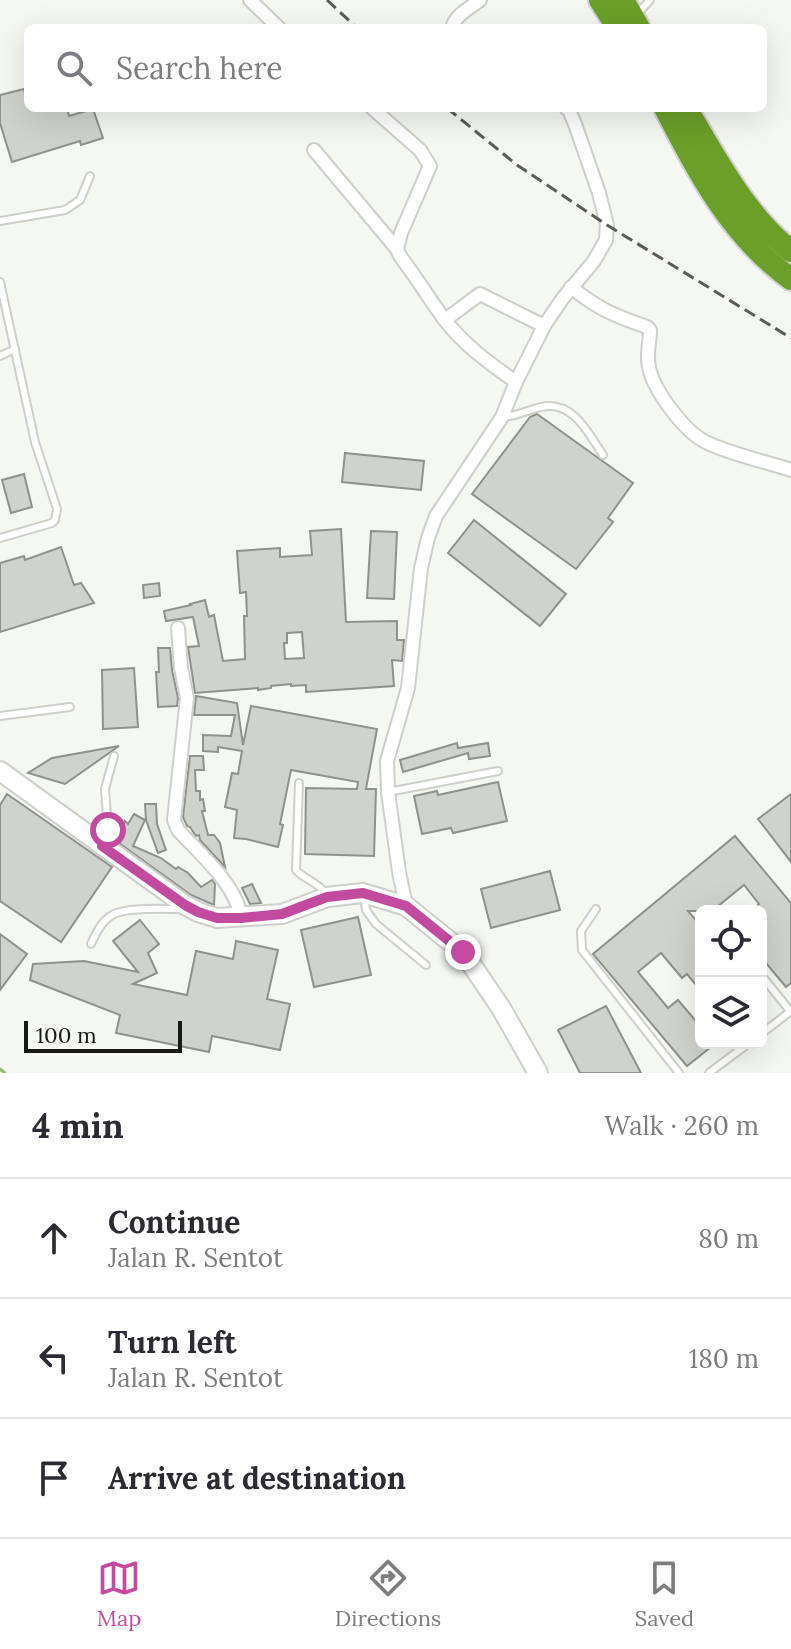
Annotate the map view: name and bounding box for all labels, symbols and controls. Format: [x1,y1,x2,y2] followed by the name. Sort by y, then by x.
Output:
[24,24,767,112] search box
[52,46,96,90] icon: search
[116,49,283,87] text: Search here
[90,812,126,848] route start
[695,905,767,1049] map controls
[695,905,767,977] button: locate
[445,934,481,970] route end
[695,977,767,1049] button: layers
[24,1017,182,1053] scale bar
[36,1021,97,1049] text: 100 m
[32,1104,124,1147] text: 4 min
[604,1109,759,1142] text: Walk · 260 m
[108,1203,240,1241] text: Continue
[32,1216,76,1260] icon: ahead
[698,1222,759,1255] text: 80 m
[108,1241,283,1274] text: Jalan R. Sentot
[108,1323,236,1361] text: Turn left
[32,1336,76,1380] icon: left
[689,1342,759,1375] text: 180 m
[108,1361,283,1394] text: Jalan R. Sentot
[32,1456,76,1500] icon: arrive
[108,1459,406,1497] text: Arrive at destination
[97,1556,141,1632] tab: Map
[335,1556,441,1632] tab: Directions
[635,1556,694,1632] tab: Saved

